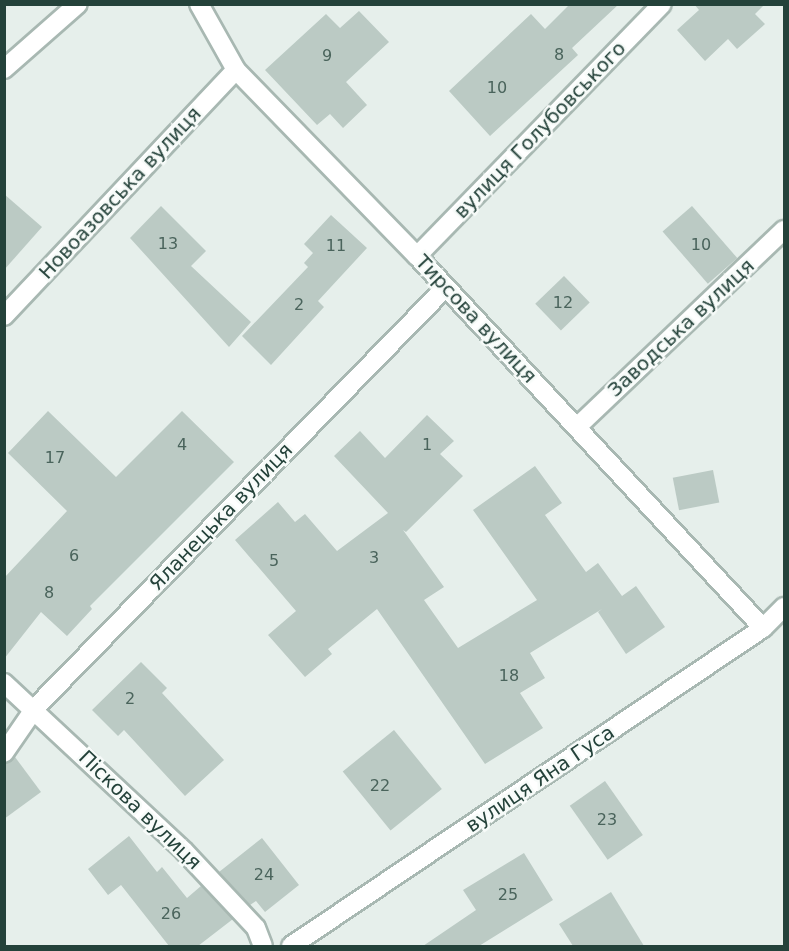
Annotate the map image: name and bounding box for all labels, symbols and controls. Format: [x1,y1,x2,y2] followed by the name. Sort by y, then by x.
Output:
[449,37,631,223] street label: вулиця Голубовського
[554,45,564,65] house number: 8
[322,46,332,66] house number: 9
[487,78,507,98] house number: 10
[34,102,206,284] street label: Новоазовська вулиця
[158,234,178,254] house number: 13
[691,235,711,255] house number: 10
[326,236,346,256] house number: 11
[410,250,542,388] street label: Тирсова вулиця
[603,254,759,402] street label: Заводська вулиця
[553,293,573,313] house number: 12
[294,295,304,315] house number: 2
[177,435,187,455] house number: 4
[422,435,432,455] house number: 1
[144,438,298,596] street label: Яланецька вулиця
[45,448,65,468] house number: 17
[69,546,79,566] house number: 6
[369,548,379,568] house number: 3
[269,551,279,571] house number: 5
[44,583,54,603] house number: 8
[499,666,519,686] house number: 18
[125,689,135,709] house number: 2
[461,720,619,838] street label: вулиця Яна Гуса
[74,745,206,875] street label: Піскова вулиця
[370,776,390,796] house number: 22
[597,810,617,830] house number: 23
[254,865,274,885] house number: 24
[498,885,518,905] house number: 25
[161,904,181,924] house number: 26

